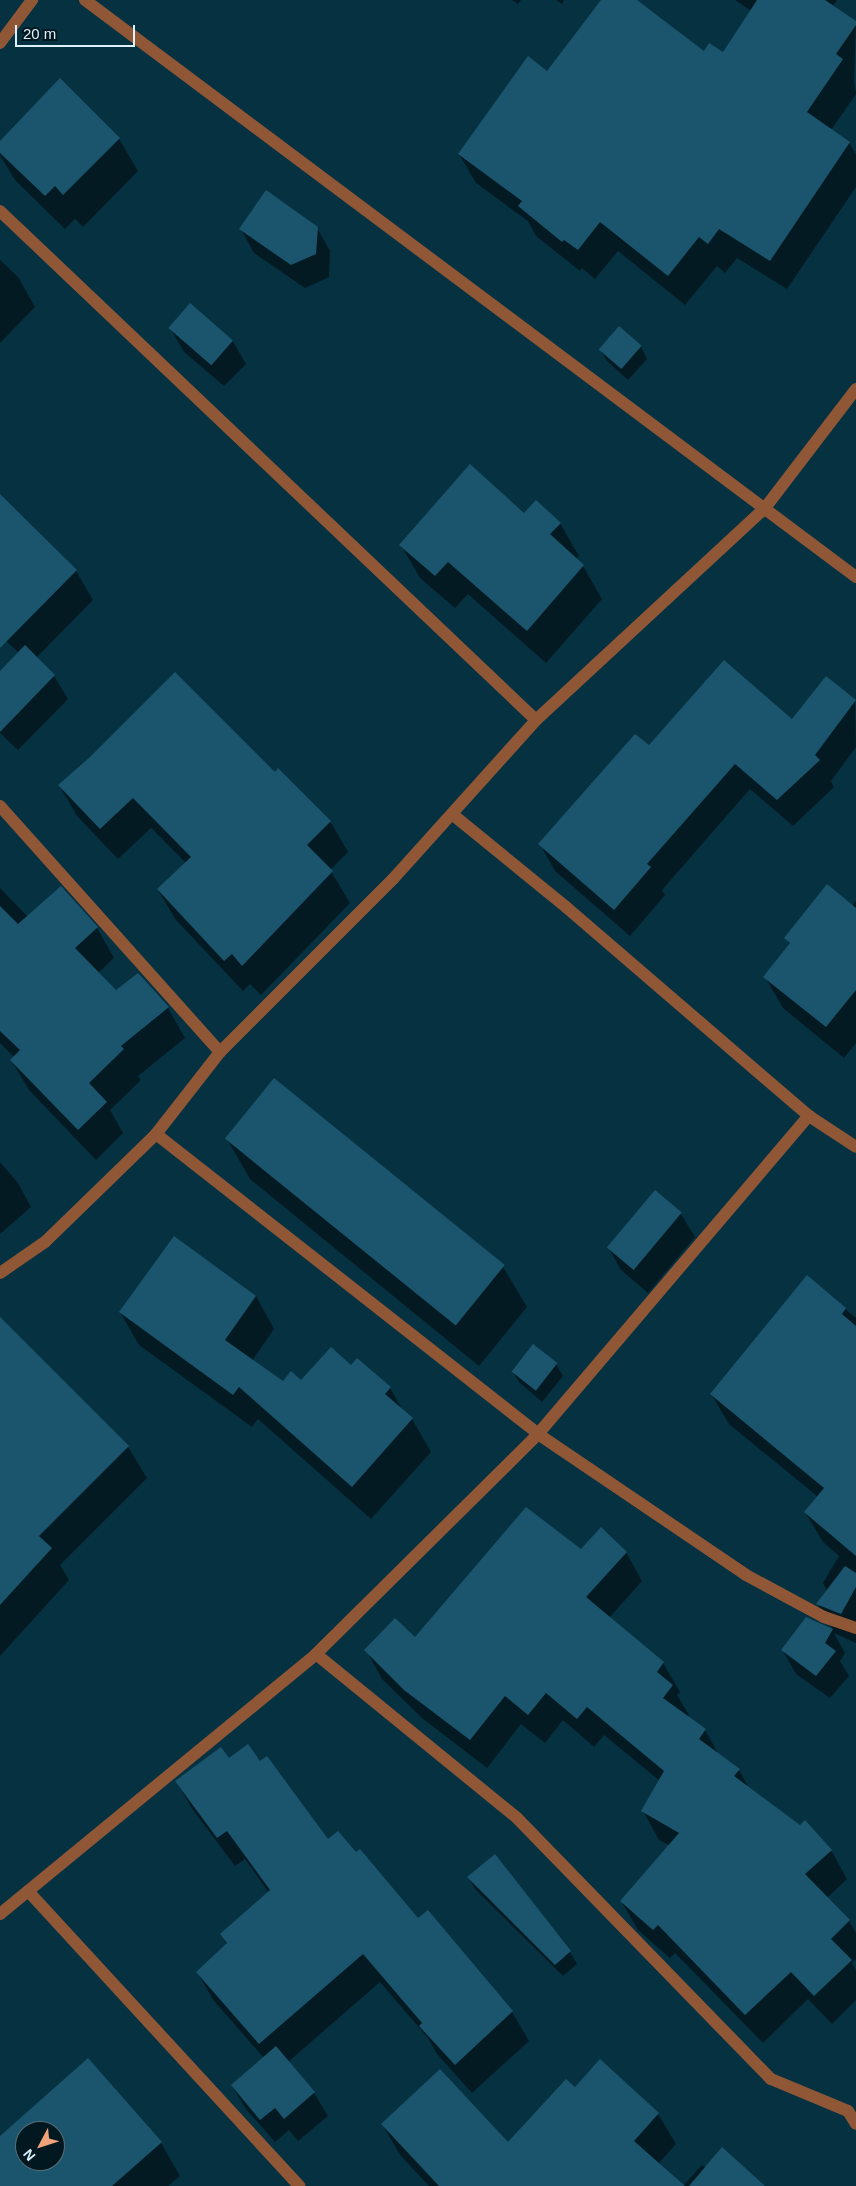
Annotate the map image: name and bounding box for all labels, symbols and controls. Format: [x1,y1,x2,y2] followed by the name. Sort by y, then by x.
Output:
[18,15,138,47] scale bar
[23,25,56,42] text: 20 m
[15,2121,65,2171] north arrow
[20,2146,39,2164] text: N

